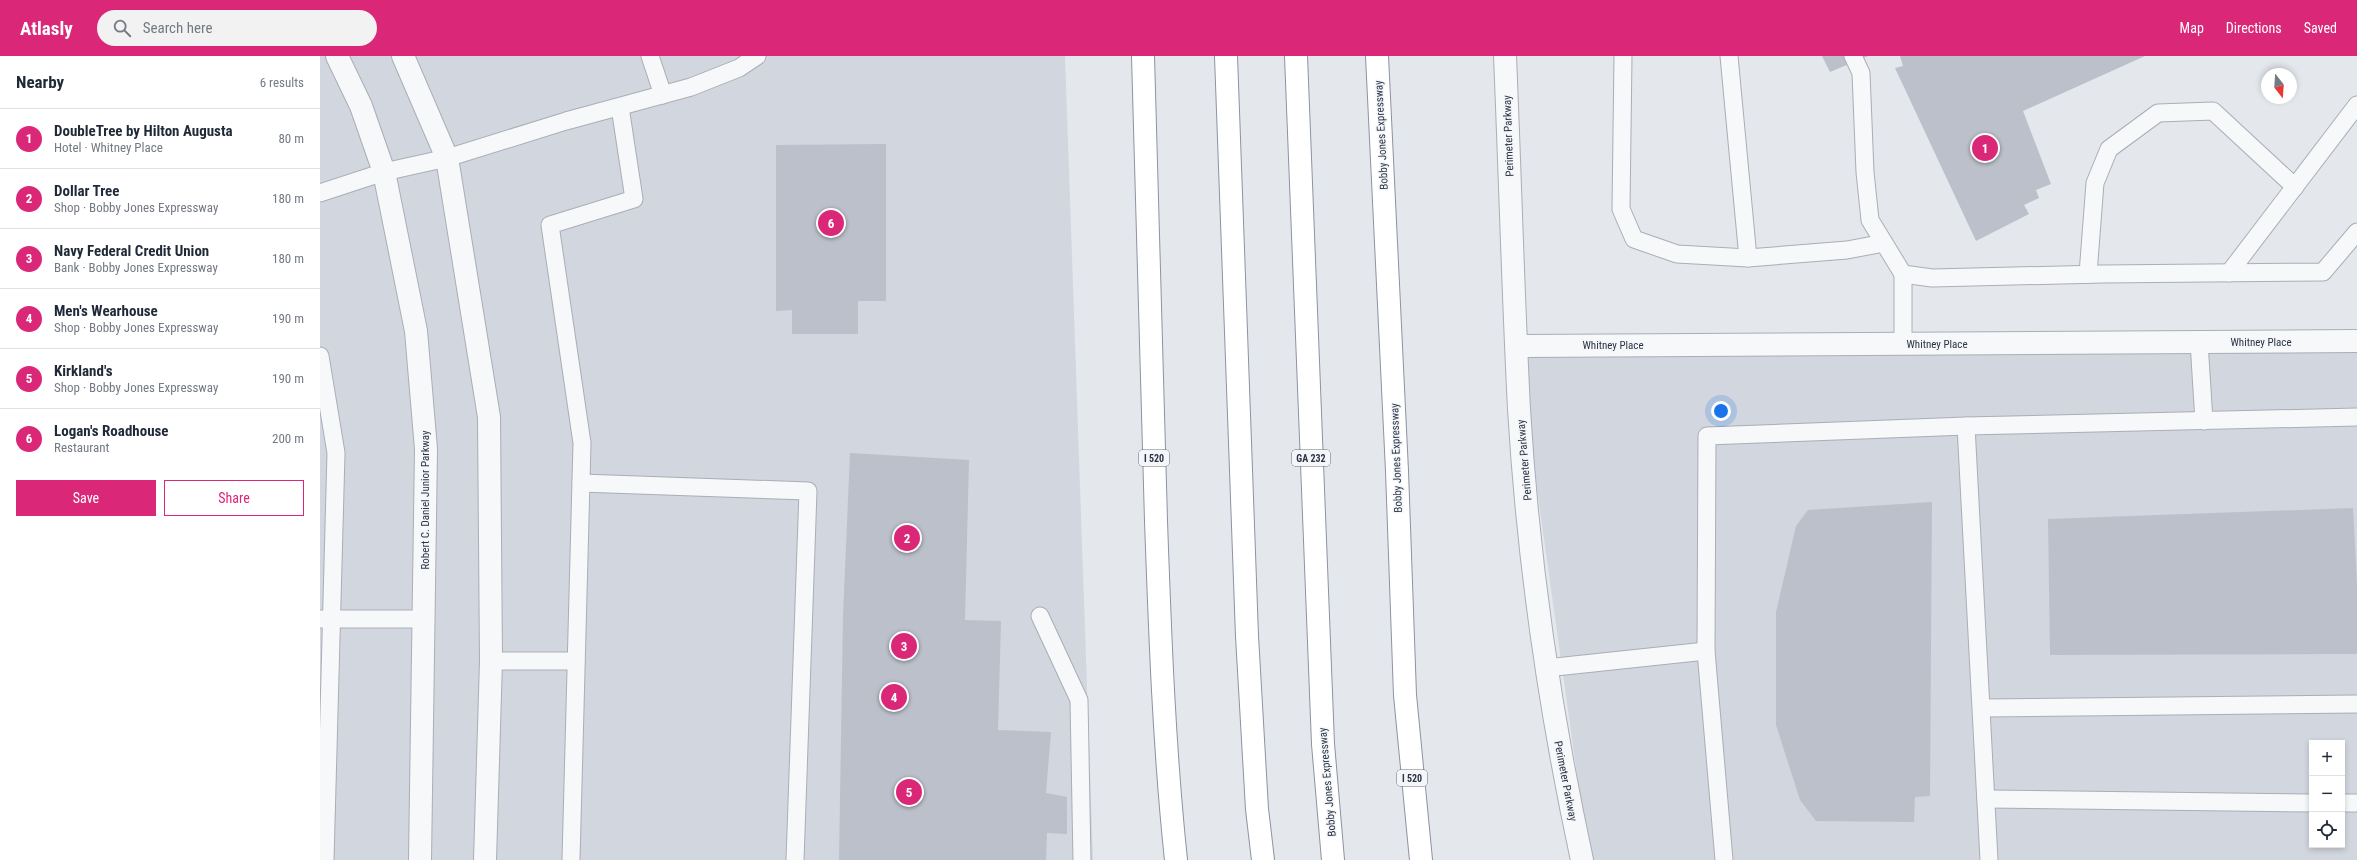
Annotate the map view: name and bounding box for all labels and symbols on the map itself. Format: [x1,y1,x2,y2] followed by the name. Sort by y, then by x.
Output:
[2261,68,2297,104] north arrow
[1372,80,1391,190] street label: Bobby Jones Expressway
[1501,95,1516,177] street label: Perimeter Parkway
[1972,133,1998,163] pin: 1
[818,208,844,238] pin: 6
[2230,336,2292,349] street label: Whitney Place
[1906,338,1968,351] street label: Whitney Place
[1582,339,1644,352] street label: Whitney Place
[1711,401,1731,421] your location
[1388,403,1405,513] street label: Bobby Jones Expressway
[1514,418,1535,501] street label: Perimeter Parkway
[419,430,432,570] street label: Robert C. Daniel Junior Parkway
[1139,450,1169,466] road number: I 520
[1292,450,1330,466] road number: GA 232
[894,523,920,553] pin: 2
[891,631,917,661] pin: 3
[881,682,907,712] pin: 4
[1316,727,1339,837] street label: Bobby Jones Expressway
[1551,740,1580,823] street label: Perimeter Parkway
[1397,770,1427,786] road number: I 520
[896,777,922,807] pin: 5

